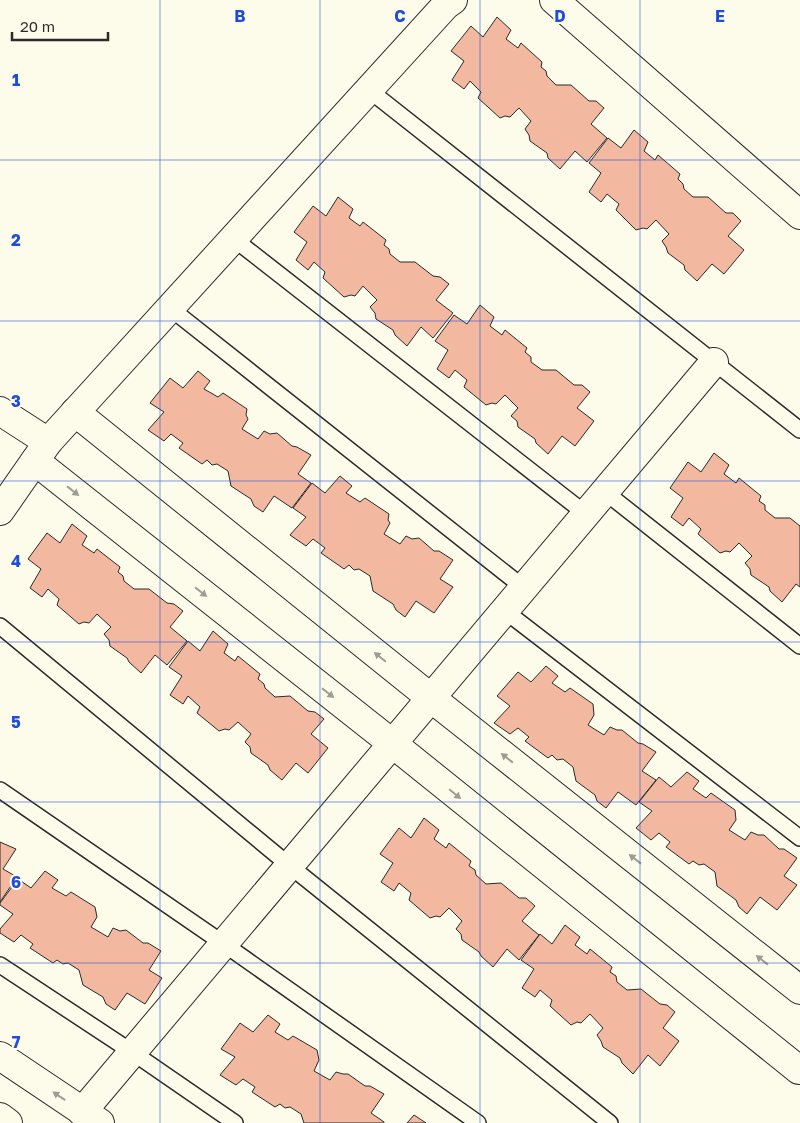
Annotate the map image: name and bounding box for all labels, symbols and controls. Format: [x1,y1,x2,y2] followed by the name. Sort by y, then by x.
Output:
[234,6,246,26] text: B
[394,6,406,26] text: C
[554,6,566,26] text: D
[715,6,725,26] text: E
[12,10,109,42] scale bar
[20,17,55,35] text: 20 m
[12,70,20,90] text: 1
[11,230,21,250] text: 2
[11,391,21,411] text: 3
[66,486,79,497] one-way arrow
[11,551,21,571] text: 4
[194,586,207,597] one-way arrow
[374,651,387,662] one-way arrow
[321,687,334,698] one-way arrow
[11,712,21,732] text: 5
[501,752,514,763] one-way arrow
[448,788,461,799] one-way arrow
[628,854,641,864] one-way arrow
[11,872,21,892] text: 6
[755,955,769,965] one-way arrow
[12,1032,21,1052] text: 7
[53,1091,66,1101] one-way arrow

